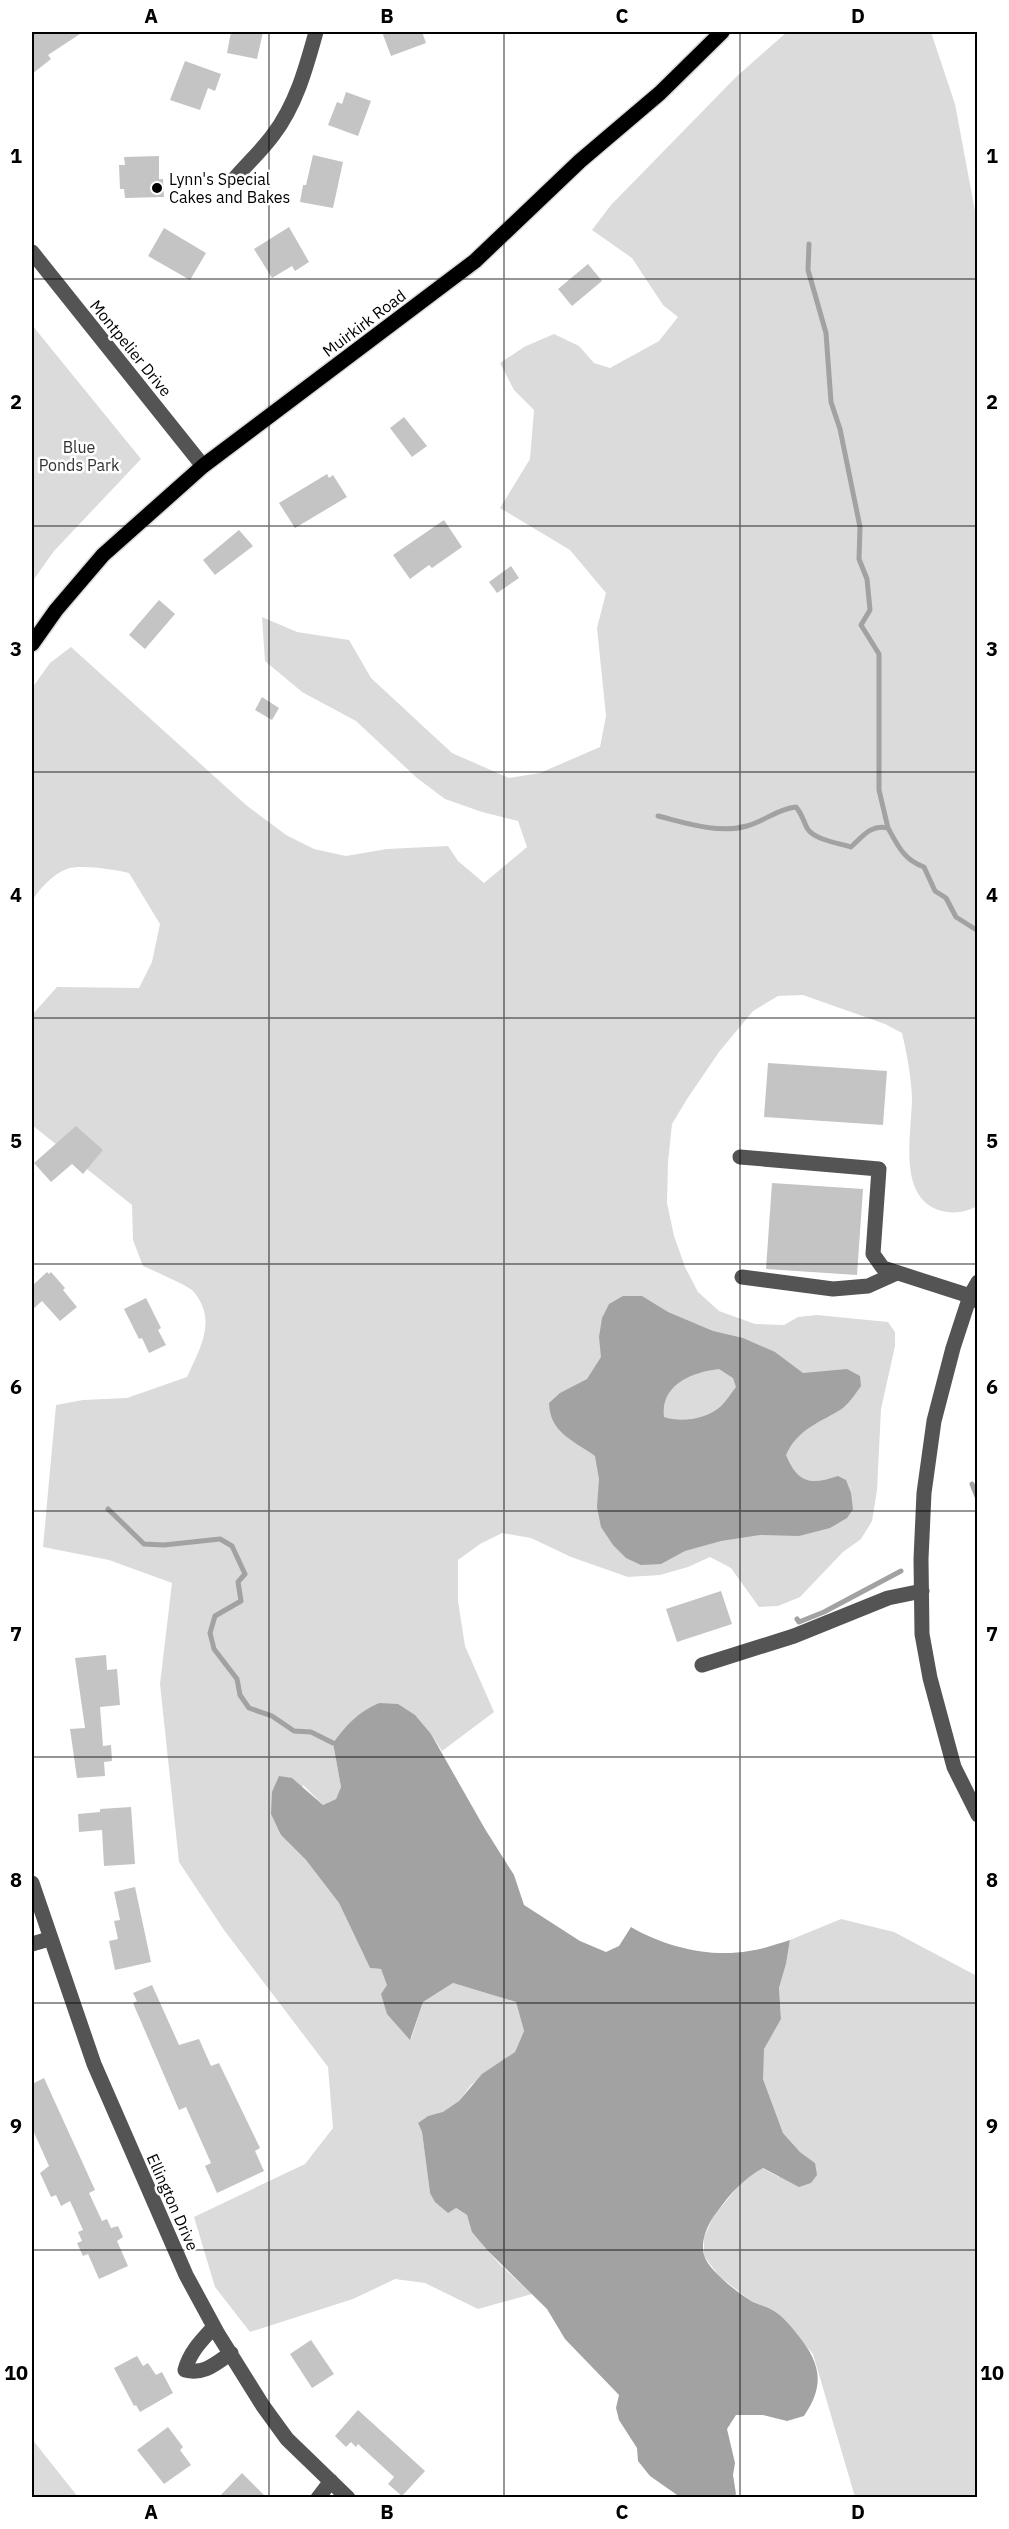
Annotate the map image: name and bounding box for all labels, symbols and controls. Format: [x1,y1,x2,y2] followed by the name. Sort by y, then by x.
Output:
[144,2,158,29] text: A
[380,2,394,29] text: B
[615,2,629,29] text: C
[851,2,865,29] text: D
[10,142,22,169] text: 1
[986,142,998,169] text: 1
[169,169,290,207] place label: Lynn's Special Cakes and Bakes
[150,181,164,195] marker: Lynn's Special Cakes and Bakes
[318,285,410,361] street label: Muirkirk Road
[86,296,176,401] street label: Montpelier Drive
[10,388,22,415] text: 2
[986,388,998,415] text: 2
[39,437,120,475] park label: Blue Ponds Park
[10,635,22,662] text: 3
[986,635,998,662] text: 3
[10,881,22,908] text: 4
[986,881,998,908] text: 4
[10,1127,22,1154] text: 5
[986,1127,998,1154] text: 5
[10,1373,22,1400] text: 6
[986,1373,998,1400] text: 6
[10,1620,22,1647] text: 7
[986,1620,998,1647] text: 7
[10,1866,22,1893] text: 8
[986,1866,998,1893] text: 8
[10,2112,22,2139] text: 9
[986,2112,998,2139] text: 9
[143,2150,203,2254] street label: Ellington Drive
[4,2359,28,2386] text: 10
[980,2359,1004,2386] text: 10
[144,2498,158,2525] text: A
[380,2498,394,2525] text: B
[615,2498,629,2525] text: C
[851,2498,865,2525] text: D

